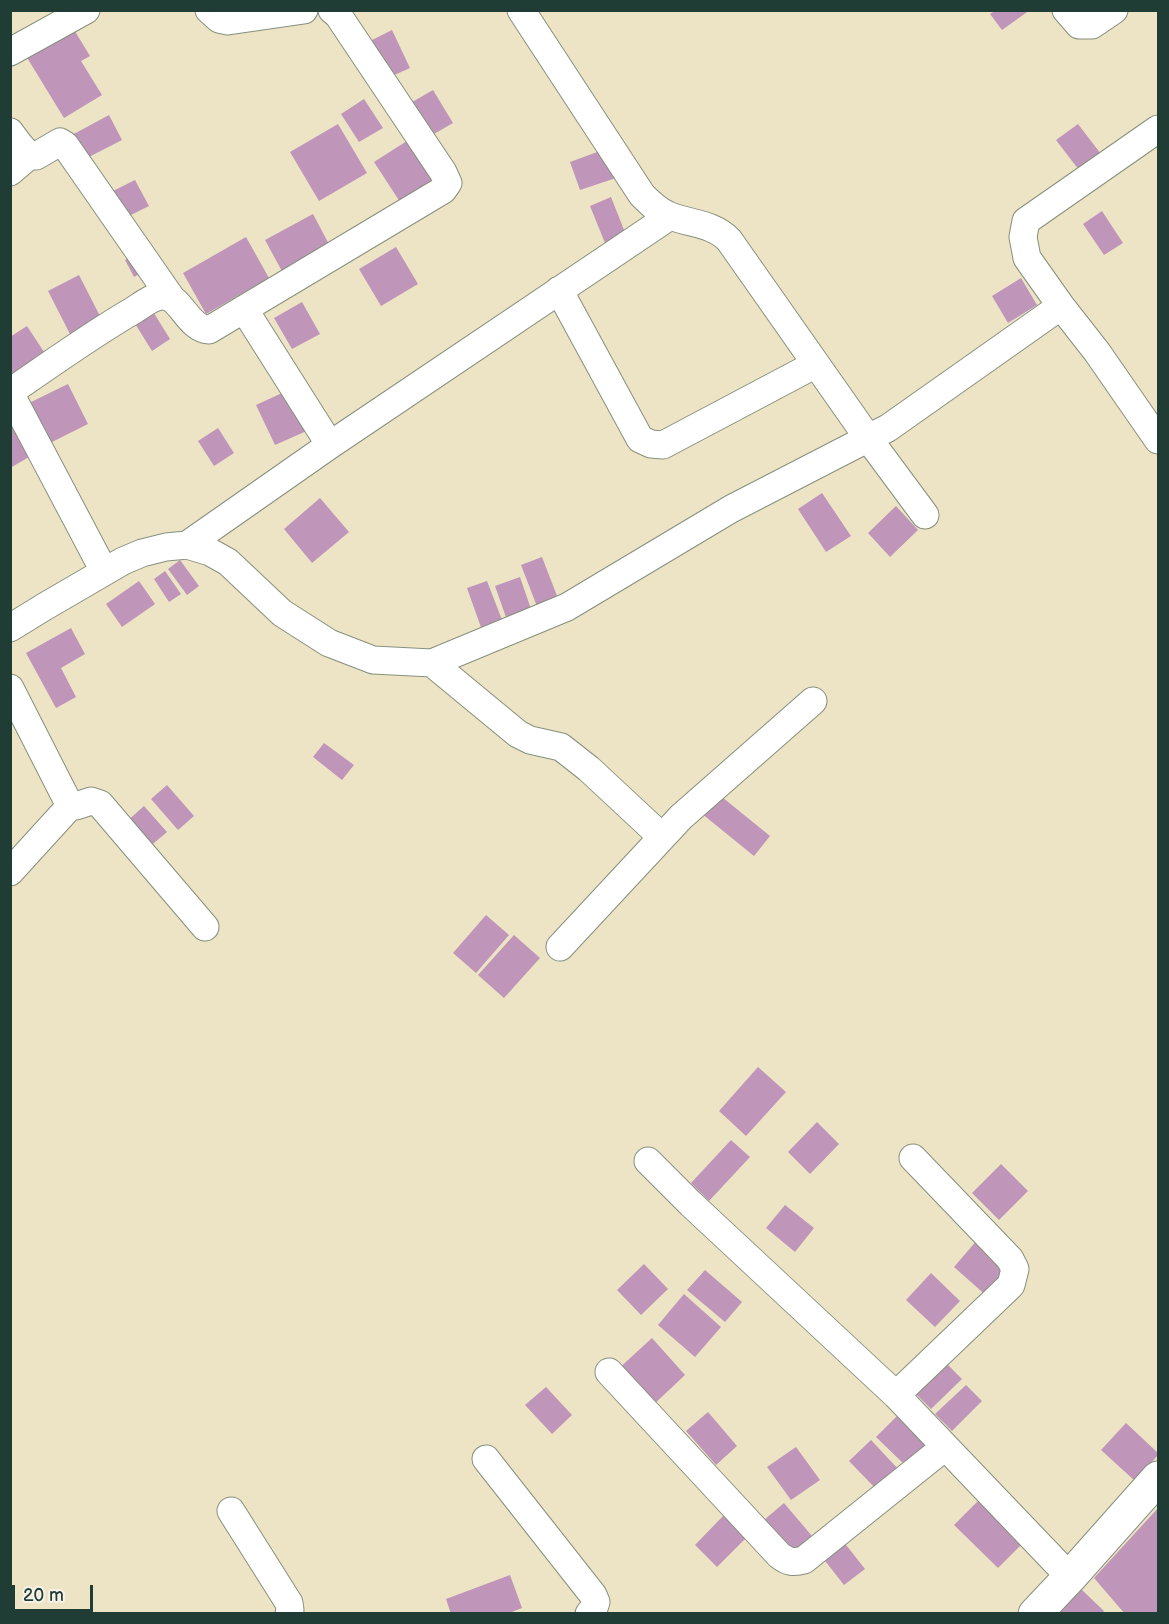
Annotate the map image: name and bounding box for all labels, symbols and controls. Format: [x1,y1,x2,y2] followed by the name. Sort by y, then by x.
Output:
[15,1573,96,1611] scale bar
[23,1585,64,1606] text: 20 m

